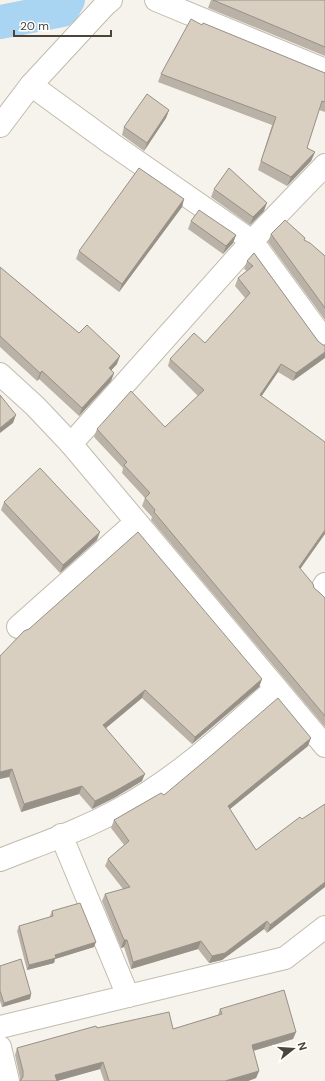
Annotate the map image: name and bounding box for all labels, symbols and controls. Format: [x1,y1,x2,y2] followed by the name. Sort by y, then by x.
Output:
[14,12,111,38] scale bar
[20,18,49,34] text: 20 m
[273,1029,313,1069] north arrow
[295,1040,310,1052] text: N

